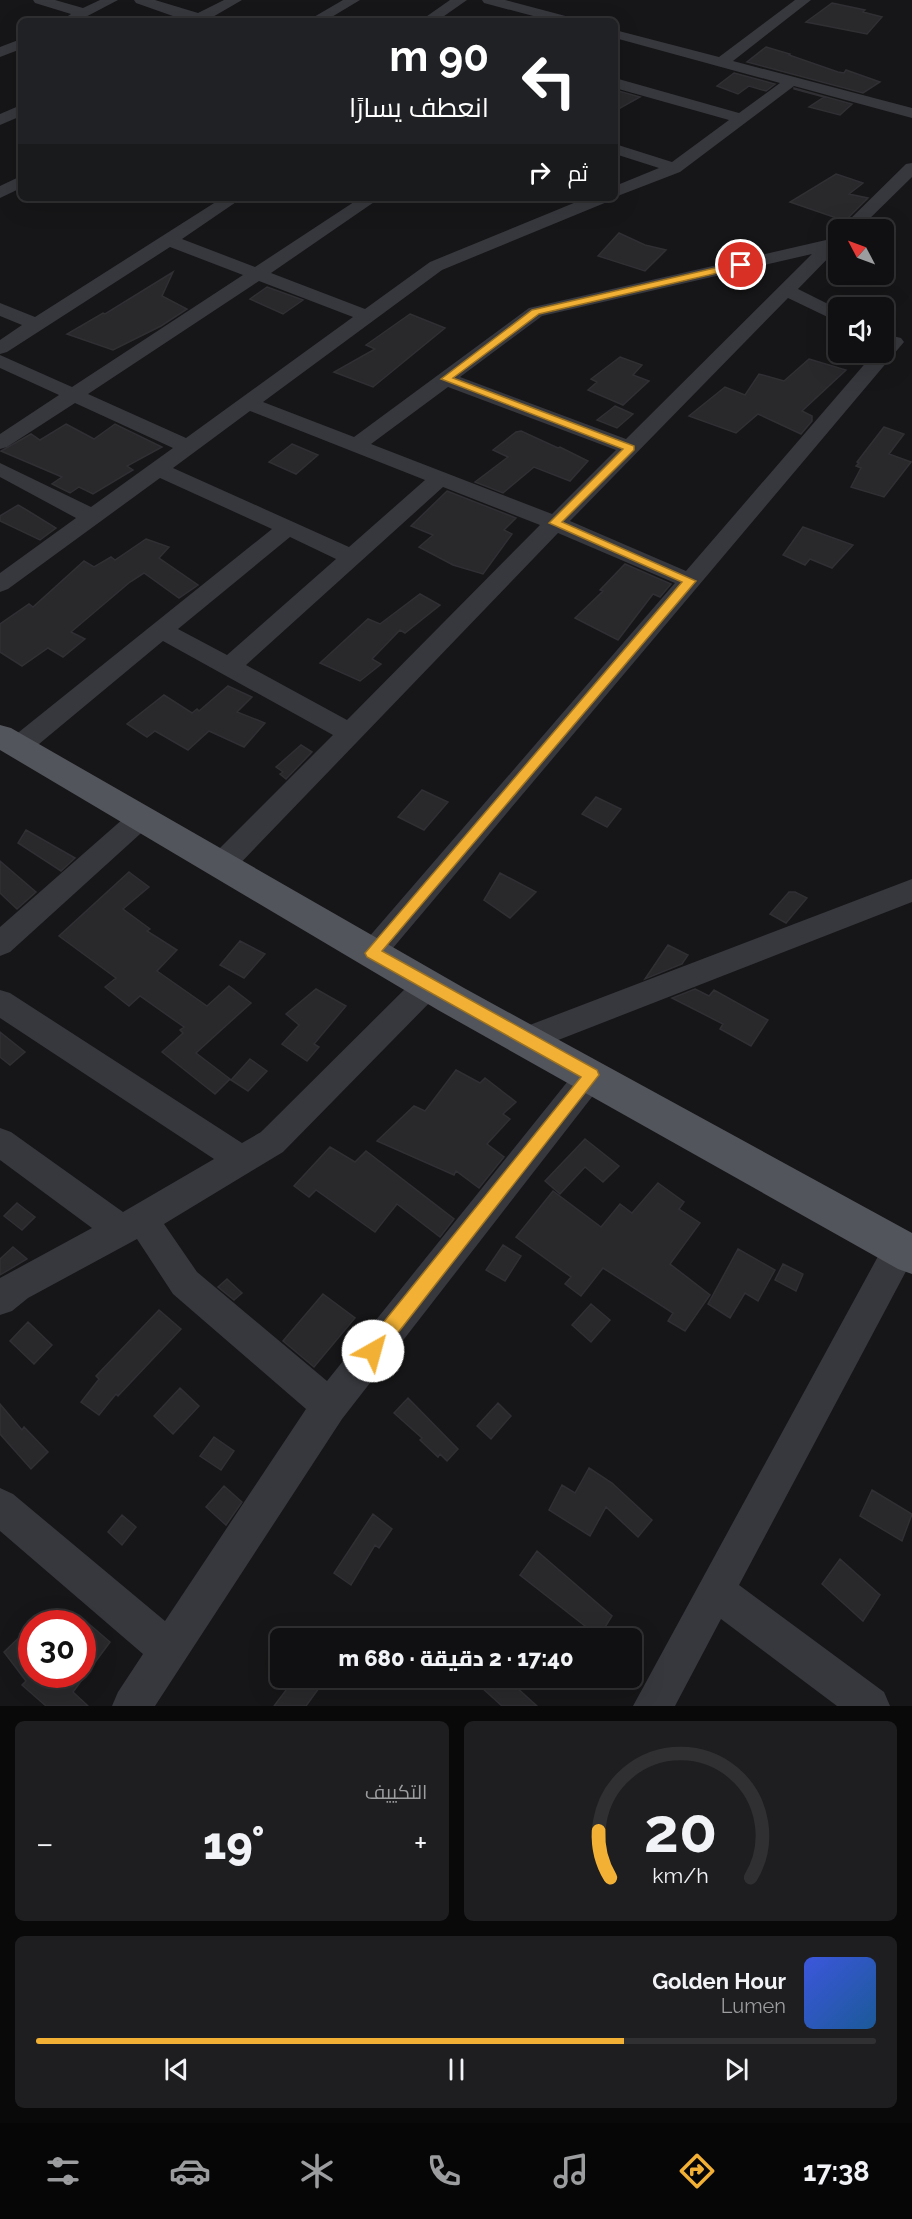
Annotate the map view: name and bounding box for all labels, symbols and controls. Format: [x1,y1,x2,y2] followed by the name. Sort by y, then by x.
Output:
[389,32,489,81] text: 90 m
[510,42,588,120] icon: left
[349,92,489,123] text: انعطف يسارًا
[523,156,556,189] icon: right
[568,160,588,186] text: ثم
[828,219,894,285] north arrow
[828,219,894,363] map controls
[715,239,766,290] pin
[724,248,757,281] icon: arrive
[828,297,894,363] button: sound
[341,1319,405,1383] position arrow
[18,1610,96,1688] speed limit sign: 30
[338,1645,574,1671] text: 17:40 · 2 دقيقة · 680 m
[365,1780,428,1804] text: التكييف
[643,1793,717,1867] text: 20
[203,1817,265,1870] text: 19°
[36,1824,54,1863] text: −
[414,1824,428,1863] text: +
[652,1863,709,1888] text: km/h
[652,1968,786,1994] text: Golden Hour
[721,1994,786,2018] text: Lumen
[160,2053,193,2086] icon: previous
[440,2053,473,2086] icon: pause
[720,2053,753,2086] icon: next
[42,2150,84,2192] icon: filters
[169,2150,211,2192] icon: car
[296,2150,338,2192] icon: climate
[423,2150,465,2192] icon: phone
[550,2150,592,2192] icon: music
[676,2150,718,2192] icon: directions
[803,2156,870,2187] text: 17:38

